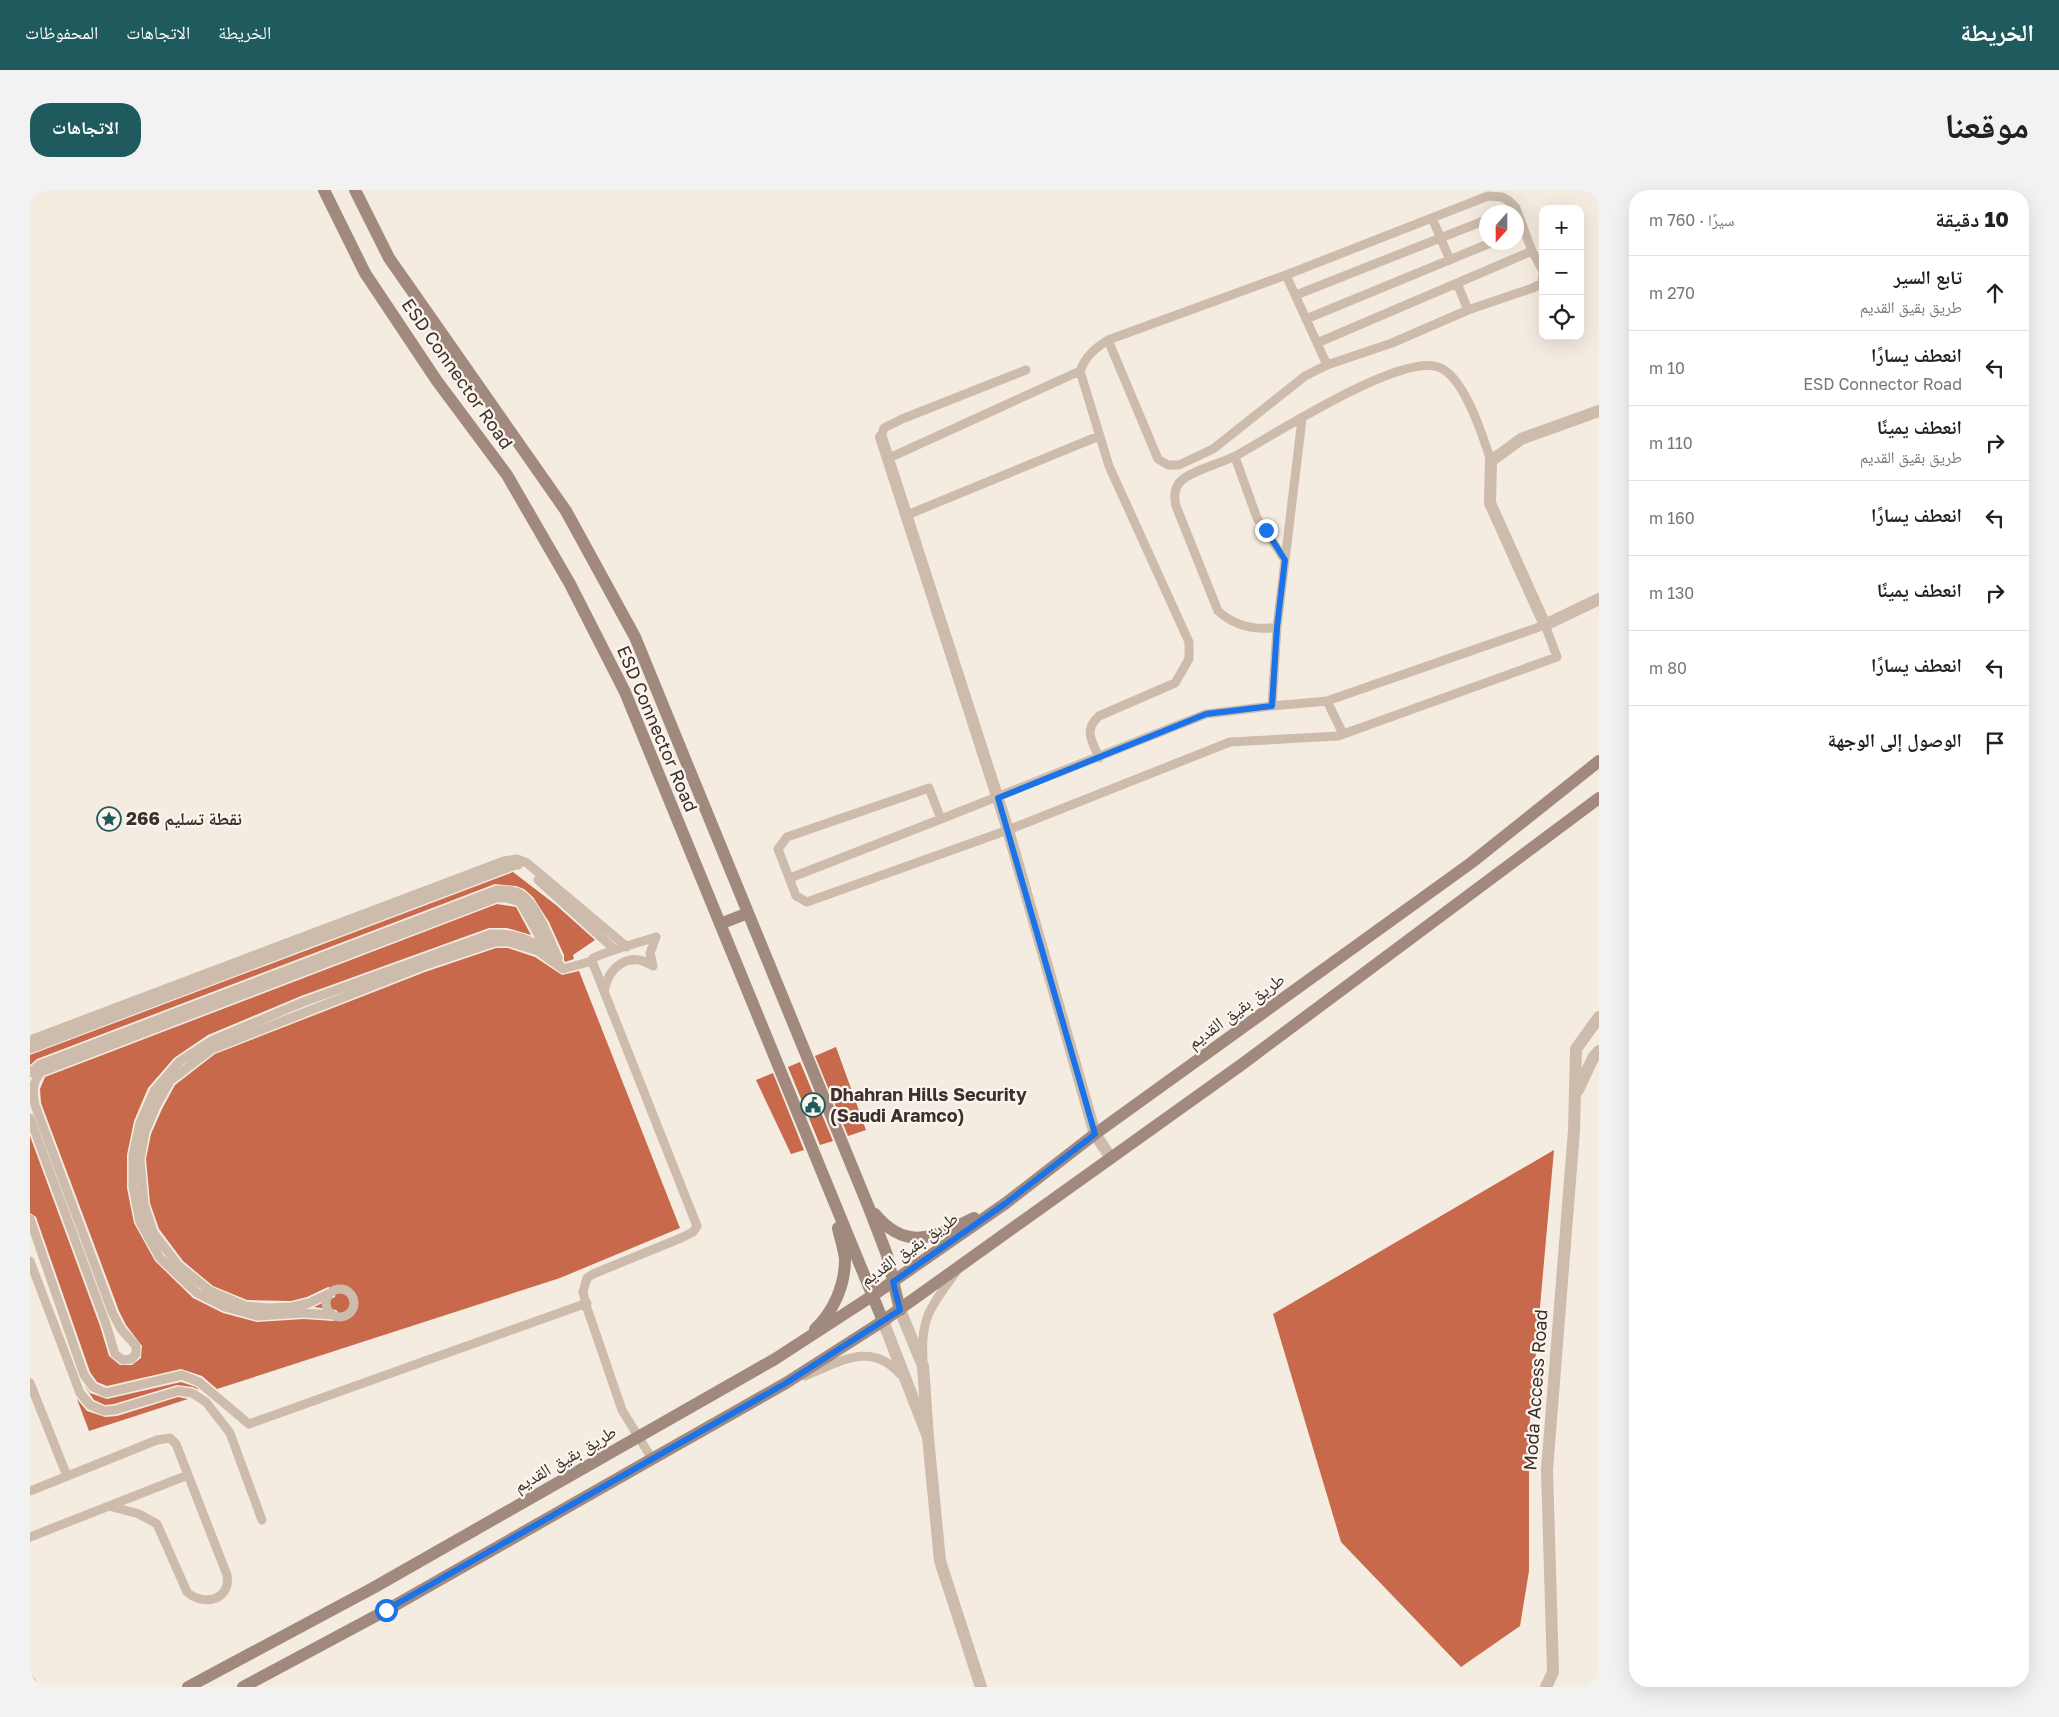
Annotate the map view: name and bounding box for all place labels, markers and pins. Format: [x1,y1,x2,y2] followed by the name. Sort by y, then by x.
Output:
[96,806,122,832] place icon: نقطة تسليم 266
[126,807,242,831] place label: نقطة تسليم 266
[830,1083,1027,1126] place label: Dhahran Hills Security (Saudi Aramco)
[800,1092,826,1118] public building icon: Dhahran Hills Security (Saudi Aramco)

